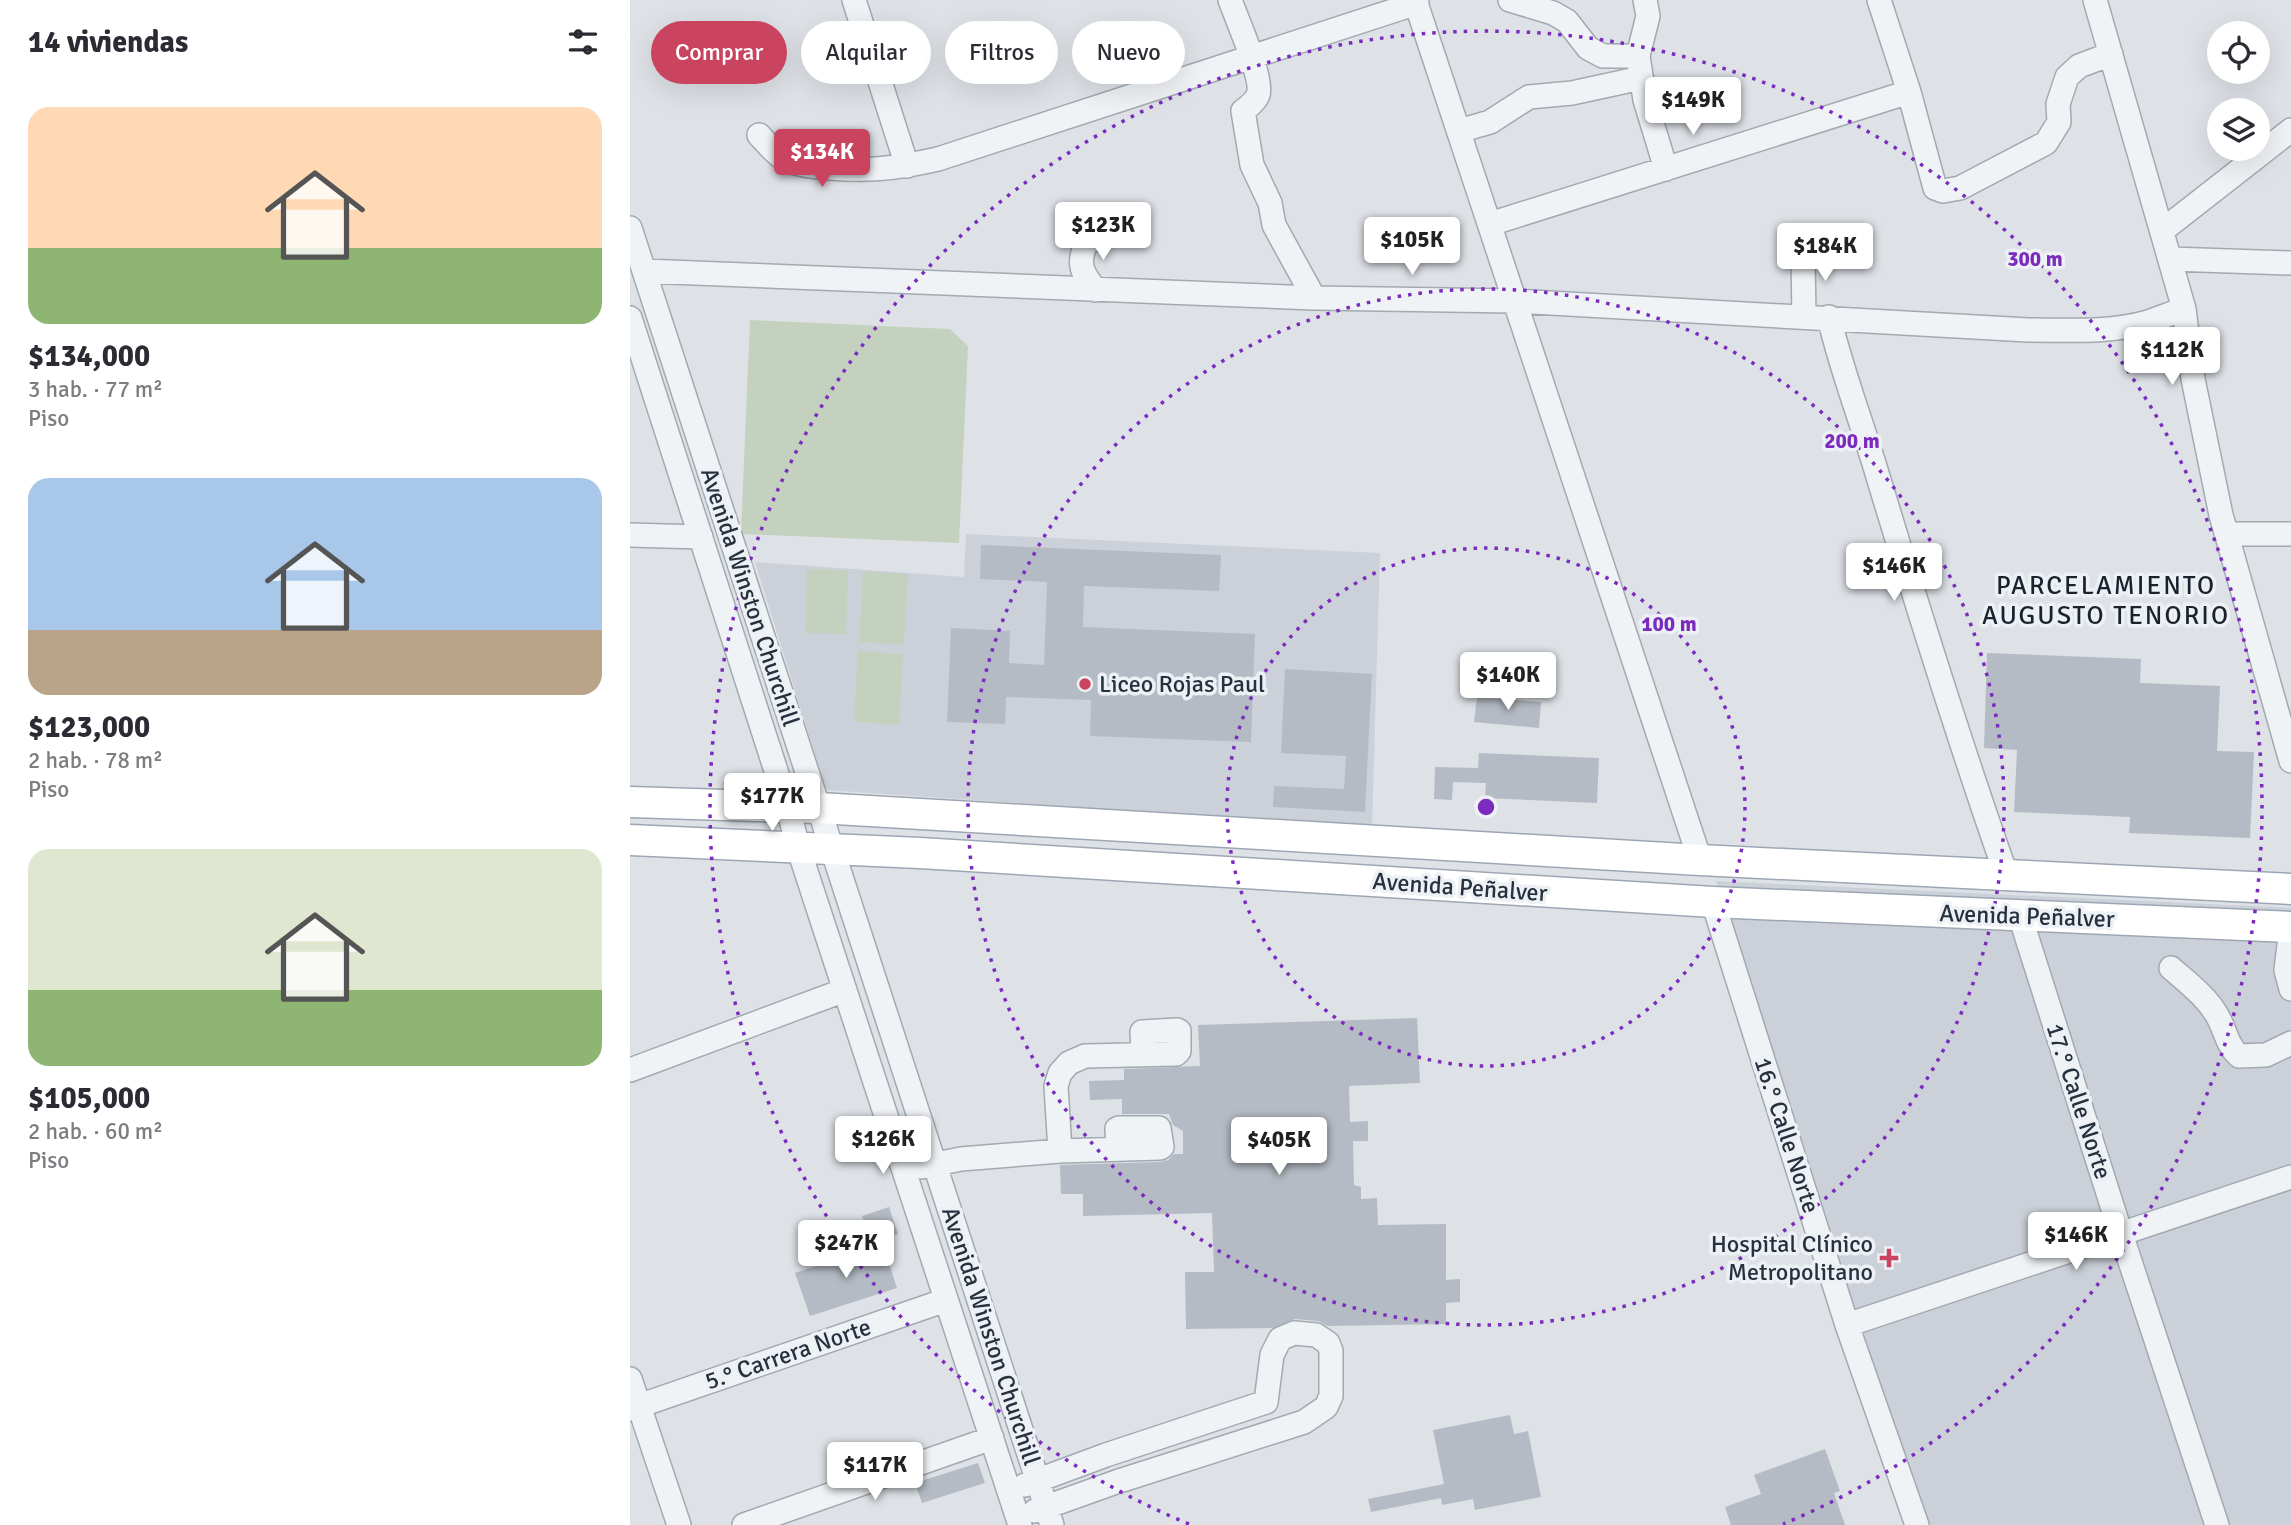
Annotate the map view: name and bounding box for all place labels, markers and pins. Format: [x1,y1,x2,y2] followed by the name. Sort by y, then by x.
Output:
[1644,78,1742,137] pin: $149K
[773,130,871,189] pin: $134K
[1054,202,1152,262] pin: $123K
[1363,218,1461,277] pin: $105K
[1776,224,1874,283] pin: $184K
[2123,328,2221,387] pin: $112K
[1845,544,1943,603] pin: $146K
[1459,652,1557,712] pin: $140K
[1099,669,1265,699] place label: Liceo Rojas Paul
[1077,676,1093,692] marker: Liceo Rojas Paul
[723,774,821,833] pin: $177K
[1474,795,1498,819] centre of rings
[834,1116,932,1176] pin: $126K
[1230,1118,1328,1177] pin: $405K
[2027,1212,2125,1272] pin: $146K
[797,1220,895,1280] pin: $247K
[1711,1229,1873,1287] place label: Hospital Clínico Metropolitano
[1879,1248,1899,1268] marker: Hospital Clínico Metropolitano
[826,1442,924,1502] pin: $117K

